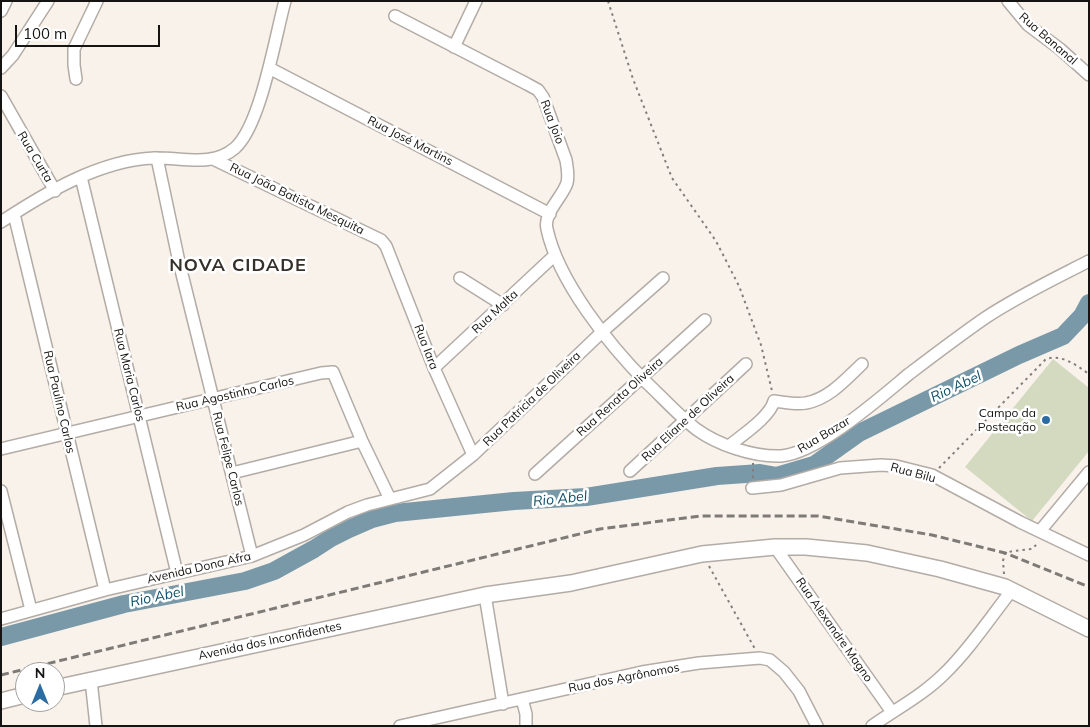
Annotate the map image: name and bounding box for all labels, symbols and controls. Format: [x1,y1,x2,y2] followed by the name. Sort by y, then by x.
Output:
[1016,10,1080,68] street label: Rua Bananal
[18,15,162,47] scale bar
[23,24,67,43] text: 100 m
[537,98,567,146] street label: Rua Joio
[365,113,455,169] street label: Rua José Martins
[14,129,56,185] street label: Rua Curta
[228,160,366,238] street label: Rua João Batista Mesquita
[168,255,308,277] district label: NOVA CIDADE
[469,287,521,337] street label: Rua Malta
[411,322,441,372] street label: Rua Iara
[110,327,148,423] street label: Rua Maria Carlos
[40,349,78,455] street label: Rua Paulino Carlos
[480,349,584,449] street label: Rua Patricia de Oliveira
[574,354,666,440] street label: Rua Renata Oliveira
[928,368,984,406] water label: Rio Abel
[639,371,737,465] street label: Rua Eliane de Oliveira
[175,373,295,415] street label: Rua Agostinho Carlos
[978,406,1036,434] place label: Campo da Posteação
[209,410,247,508] street label: Rua Felipe Carlos
[795,414,853,456] street label: Rua Bazar
[1040,414,1052,426] marker: Campo da Posteação
[889,460,937,486] street label: Rua Bilu
[532,488,588,510] water label: Rio Abel
[146,549,252,587] street label: Avenida Dona Afra
[793,575,875,685] street label: Rua Alexandre Magno
[129,583,185,611] water label: Rio Abel
[197,619,343,663] street label: Avenida dos Inconfidentes
[567,660,681,696] street label: Rua dos Agrônomos
[15,662,65,712] north arrow
[35,664,45,682] text: N

